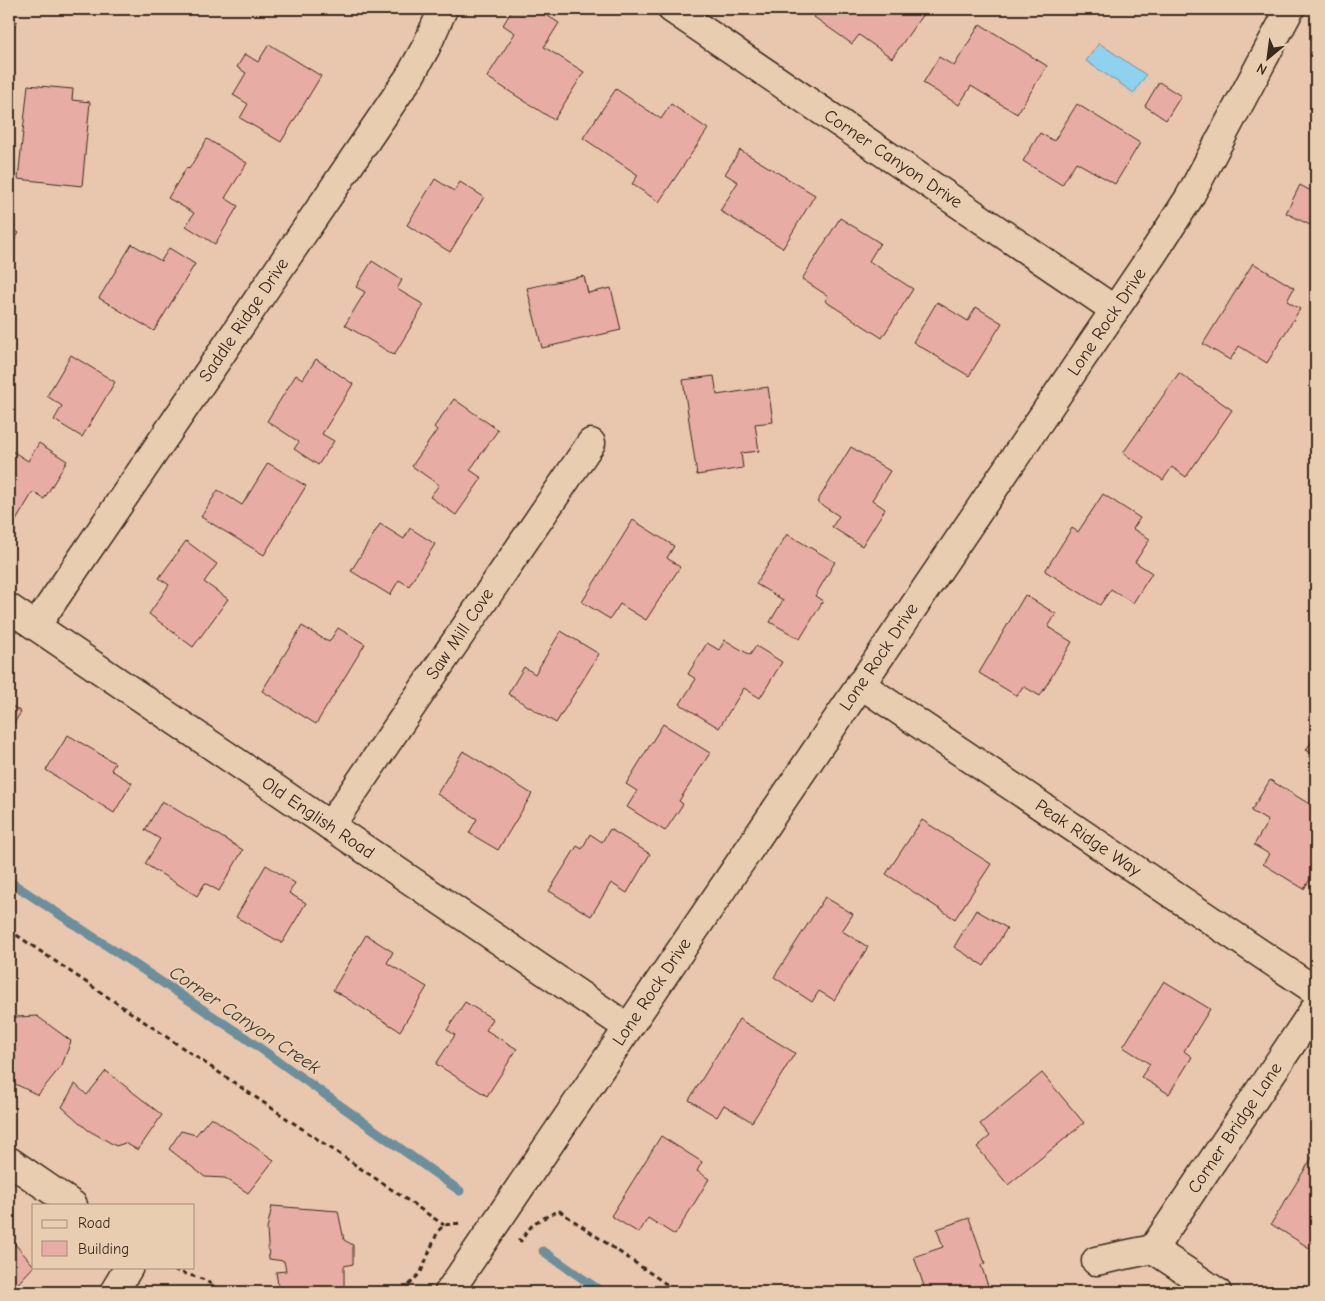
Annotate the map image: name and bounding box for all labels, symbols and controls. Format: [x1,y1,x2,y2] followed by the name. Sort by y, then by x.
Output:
[1242,32,1292,82] north arrow
[1254,59,1270,79] text: N
[820,105,966,213] street label: Corner Canyon Drive
[195,254,293,386] street label: Saddle Ridge Drive
[1063,264,1151,380] street label: Lone Rock Drive
[422,584,498,684] street label: Saw Mill Cove
[835,599,923,715] street label: Lone Rock Drive
[258,773,378,863] street label: Old English Road
[1031,795,1146,882] street label: Peak Ridge Way
[608,934,696,1050] street label: Lone Rock Drive
[165,961,325,1079] water label: Corner Canyon Creek
[1183,1059,1287,1197] street label: Corner Bridge Lane
[32,1204,195,1268] legend
[78,1214,110,1232] text: Road
[78,1240,129,1258] text: Building

